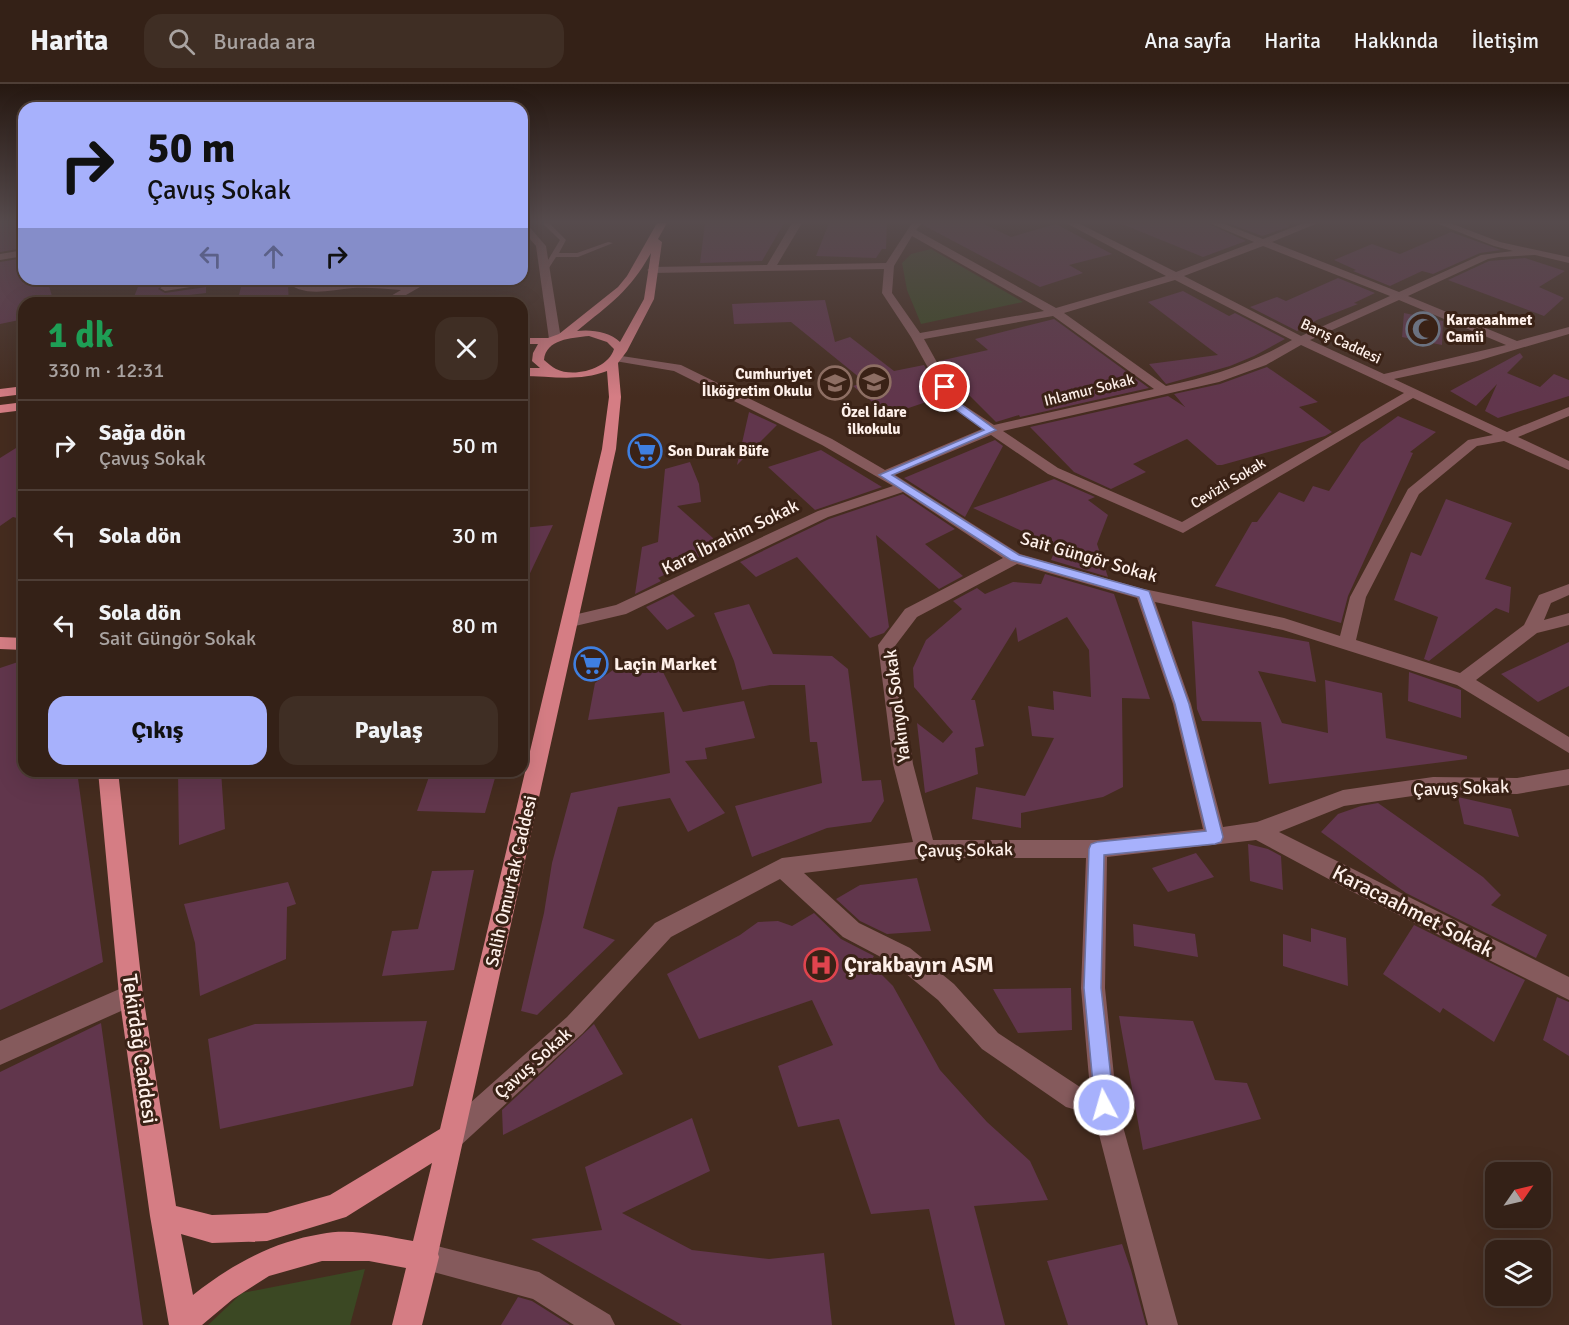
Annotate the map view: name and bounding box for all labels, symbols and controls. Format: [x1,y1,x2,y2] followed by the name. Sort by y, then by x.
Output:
[144,14,564,68] search box
[30,24,108,58] text: Harita
[165,25,198,58] icon: search
[213,28,316,55] text: Burada ara
[1144,28,1231,54] text: Ana sayfa
[1264,28,1321,54] text: Harita
[1354,28,1439,54] text: Hakkında
[1472,28,1539,54] text: İletişim
[147,123,236,174] text: 50 m
[48,126,126,204] icon: right
[147,174,291,207] text: Çavuş Sokak
[194,240,227,273] icon: left
[257,240,290,273] icon: ahead
[320,240,353,273] icon: right
[1405,311,1441,347] mosque icon: Karacaahmet Camii
[1446,311,1533,346] place label: Karacaahmet Camii
[48,313,114,358] text: 1 dk
[1298,314,1384,368] street label: Barış Caddesi
[435,317,498,380] button: close
[48,358,164,383] text: 330 m · 12:31
[919,361,970,412] pin
[856,364,892,400] school or university icon: Özel İdare ilkokulu
[702,365,812,400] place label: Cumhuriyet İlköğretim Okulu
[817,365,853,401] school or university icon: Cumhuriyet İlköğretim Okulu
[928,370,961,403] icon: arrive
[1042,370,1136,410] street label: Ihlamur Sokak
[841,403,907,438] place label: Özel İdare ilkokulu
[99,419,186,446] text: Sağa dön
[48,429,81,462] icon: right
[452,432,498,459] text: 50 m
[627,433,663,469] supermarket icon: Son Durak Büfe
[668,442,769,460] place label: Son Durak Büfe
[99,446,206,471] text: Çavuş Sokak
[1187,453,1269,512] street label: Cevizli Sokak
[658,494,802,580] street label: Kara İbrahim Sokak
[48,519,81,552] icon: left
[99,522,181,549] text: Sola dön
[452,522,498,549] text: 30 m
[1018,527,1160,587] street label: Sait Güngör Sokak
[99,599,181,626] text: Sola dön
[48,609,81,642] icon: left
[452,612,498,639] text: 80 m
[99,626,256,651] text: Sait Güngör Sokak
[573,646,609,682] supermarket icon: Laçin Market
[879,648,915,764] street label: Yakınyol Sokak
[614,653,717,675] place label: Laçin Market
[48,696,267,765] button: Çıkış
[279,696,498,765] button: Paylaş
[1413,775,1509,801] street label: Çavuş Sokak
[481,793,541,969] street label: Salih Omurtak Caddesi
[917,838,1013,862] street label: Çavuş Sokak
[1328,859,1498,963] street label: Karacaahmet Sokak
[803,947,839,983] hospital icon: Çırakbayırı ASM
[844,952,994,978] place label: Çırakbayırı ASM
[117,972,163,1126] street label: Tekirdağ Caddesi
[490,1023,576,1103] street label: Çavuş Sokak
[1072,1073,1136,1137] position arrow
[1485,1162,1551,1228] north arrow
[1485,1162,1551,1306] map controls
[1485,1240,1551,1306] button: layers

